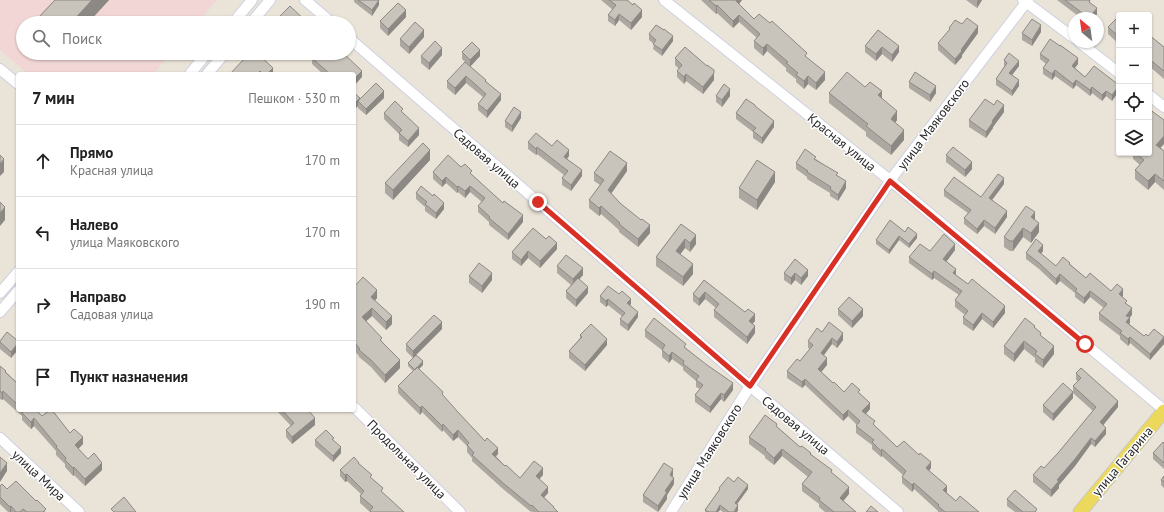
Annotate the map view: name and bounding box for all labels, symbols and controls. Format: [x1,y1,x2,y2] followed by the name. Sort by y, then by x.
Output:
[1068,12,1104,48] north arrow
[1116,12,1152,156] map controls
[1116,12,1152,48] button: +
[16,16,356,60] search box
[30,27,52,49] icon: search
[62,29,102,48] text: Поиск
[1116,48,1152,84] button: −
[894,75,973,173] street label: улица Маяковского
[1116,84,1152,120] button: locate
[32,87,75,109] text: 7 мин
[248,90,340,107] text: Пешком · 530 m
[804,110,879,175] street label: Красная улица
[1116,120,1152,156] button: layers
[450,125,524,192] street label: Садовая улица
[70,143,113,162] text: Прямо
[32,150,54,172] icon: ahead
[305,152,340,169] text: 170 m
[70,162,153,179] text: Красная улица
[529,193,547,211] route end
[70,215,118,234] text: Налево
[32,222,54,244] icon: left
[305,224,340,241] text: 170 m
[70,234,179,251] text: улица Маяковского
[70,287,126,306] text: Направо
[32,294,54,316] icon: right
[305,296,340,313] text: 190 m
[70,306,154,323] text: Садовая улица
[1076,335,1094,353] route start
[32,366,54,388] icon: arrive
[70,367,188,386] text: Пункт назначения
[758,392,833,459] street label: Садовая улица
[673,400,746,502] street label: улица Маяковского
[363,416,450,503] street label: Продольная улица
[1088,423,1157,500] street label: улица Гагарина
[8,446,69,505] street label: улица Мира

